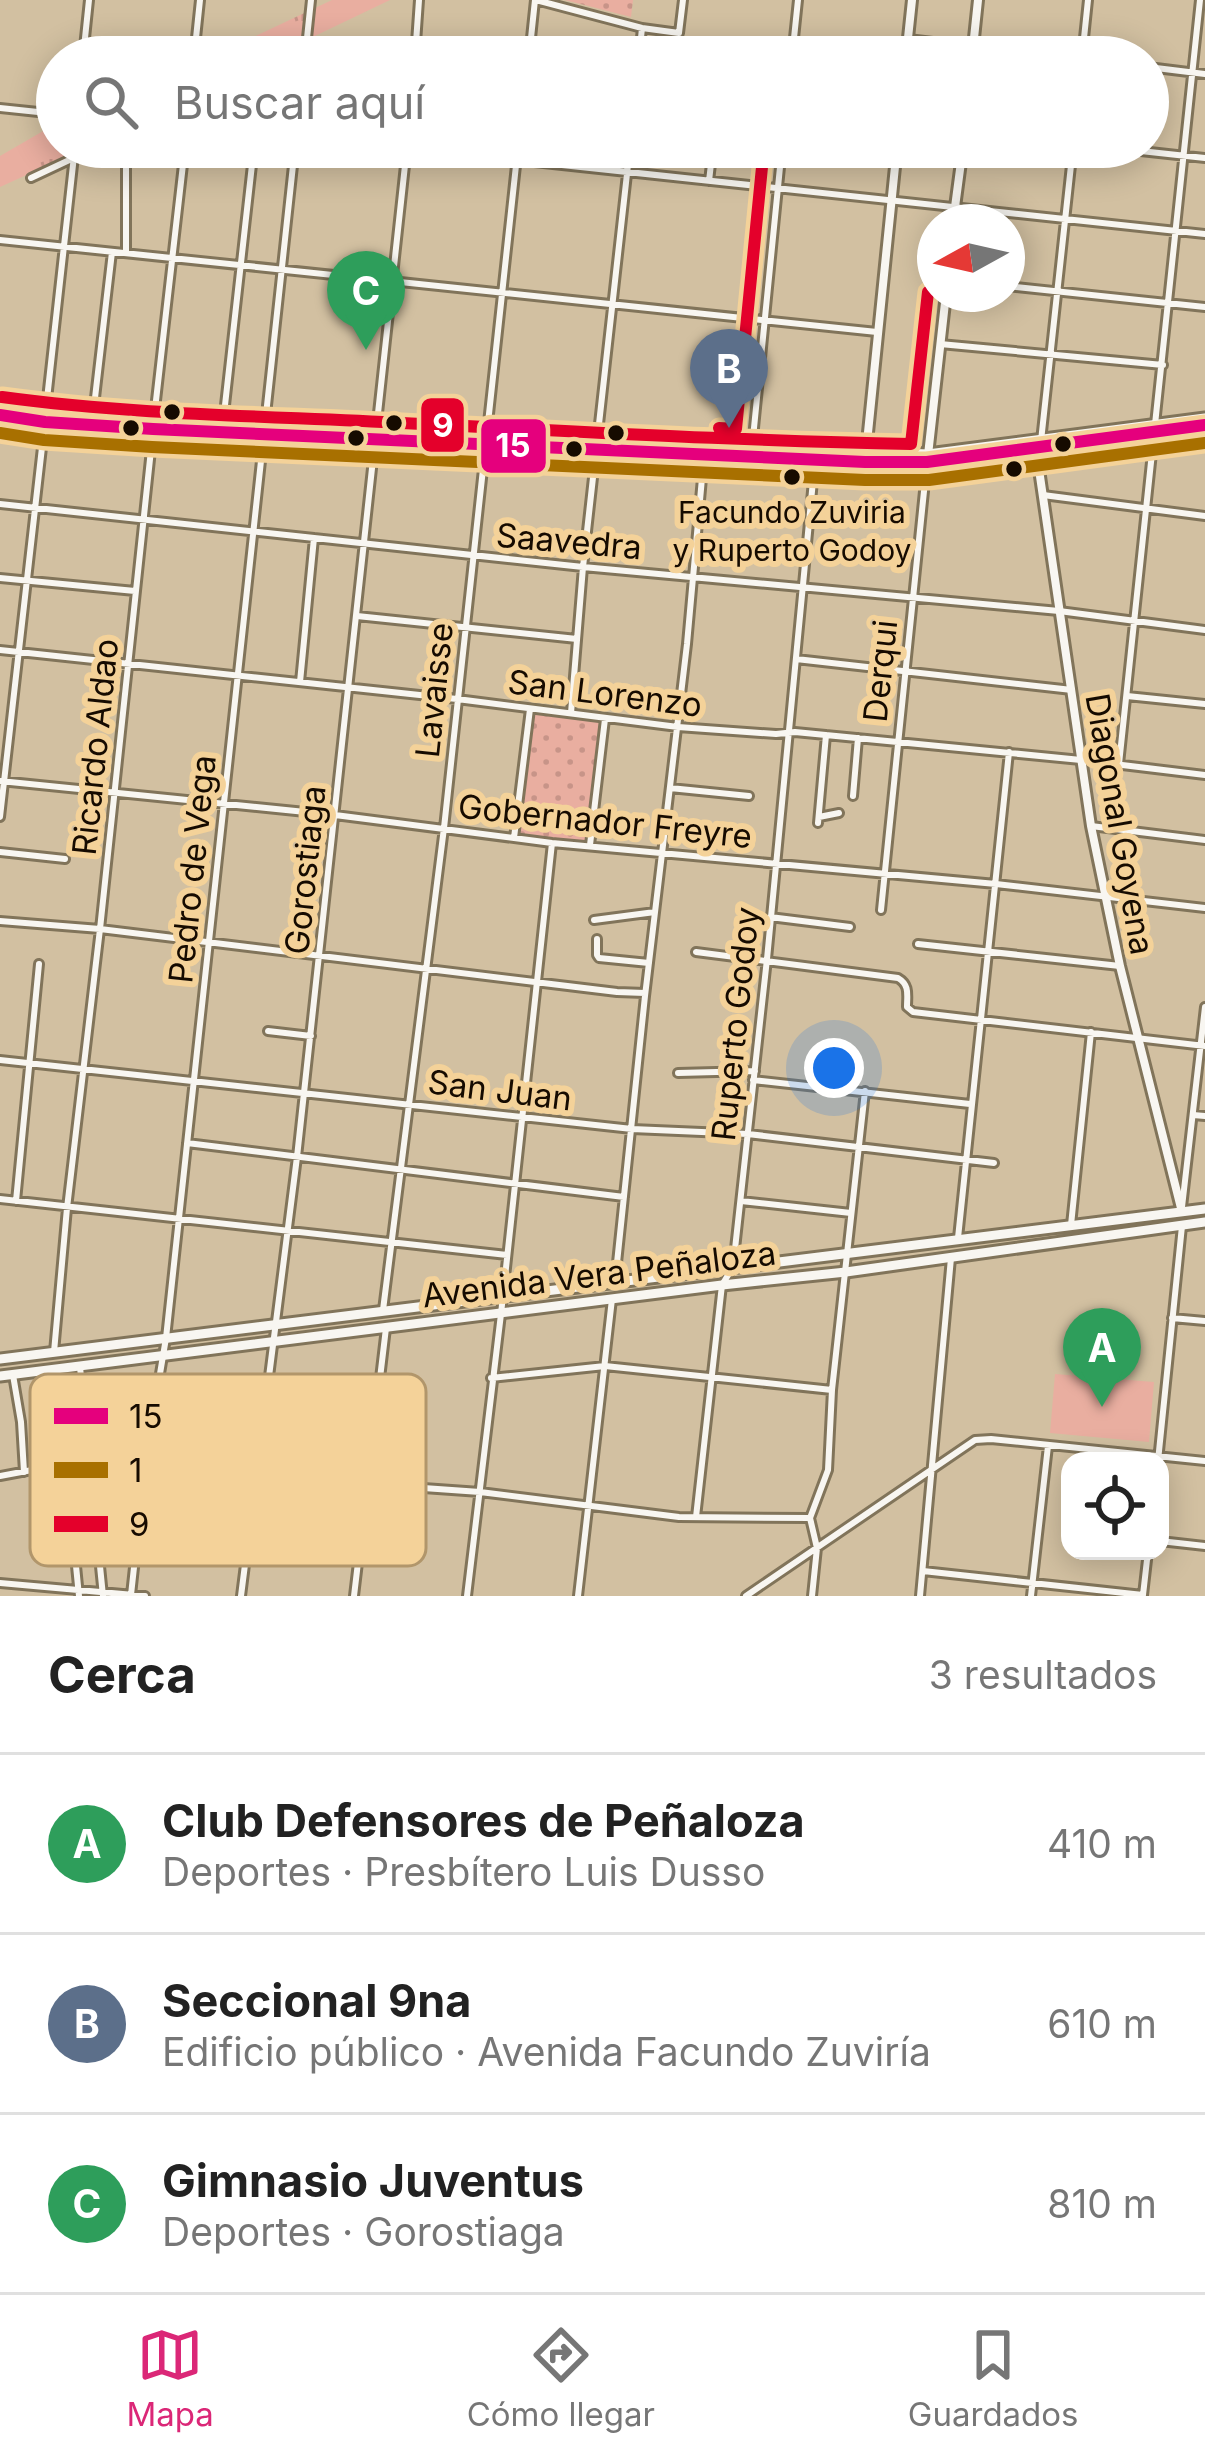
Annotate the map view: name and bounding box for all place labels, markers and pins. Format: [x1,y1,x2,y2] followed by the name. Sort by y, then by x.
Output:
[327,251,405,350] pin: C
[690,329,768,428] pin: B
[161,401,183,423] unlabelled marker
[383,412,405,434] unlabelled marker
[120,417,142,439] unlabelled marker
[605,422,627,444] unlabelled marker
[345,427,367,449] unlabelled marker
[1052,433,1074,455] unlabelled marker
[563,438,585,460] unlabelled marker
[1003,458,1025,480] unlabelled marker
[781,466,803,488] marker: Facundo Zuviria y Ruperto Godoy
[673,494,912,568] place label: Facundo Zuviria y Ruperto Godoy
[1063,1308,1141,1407] pin: A

